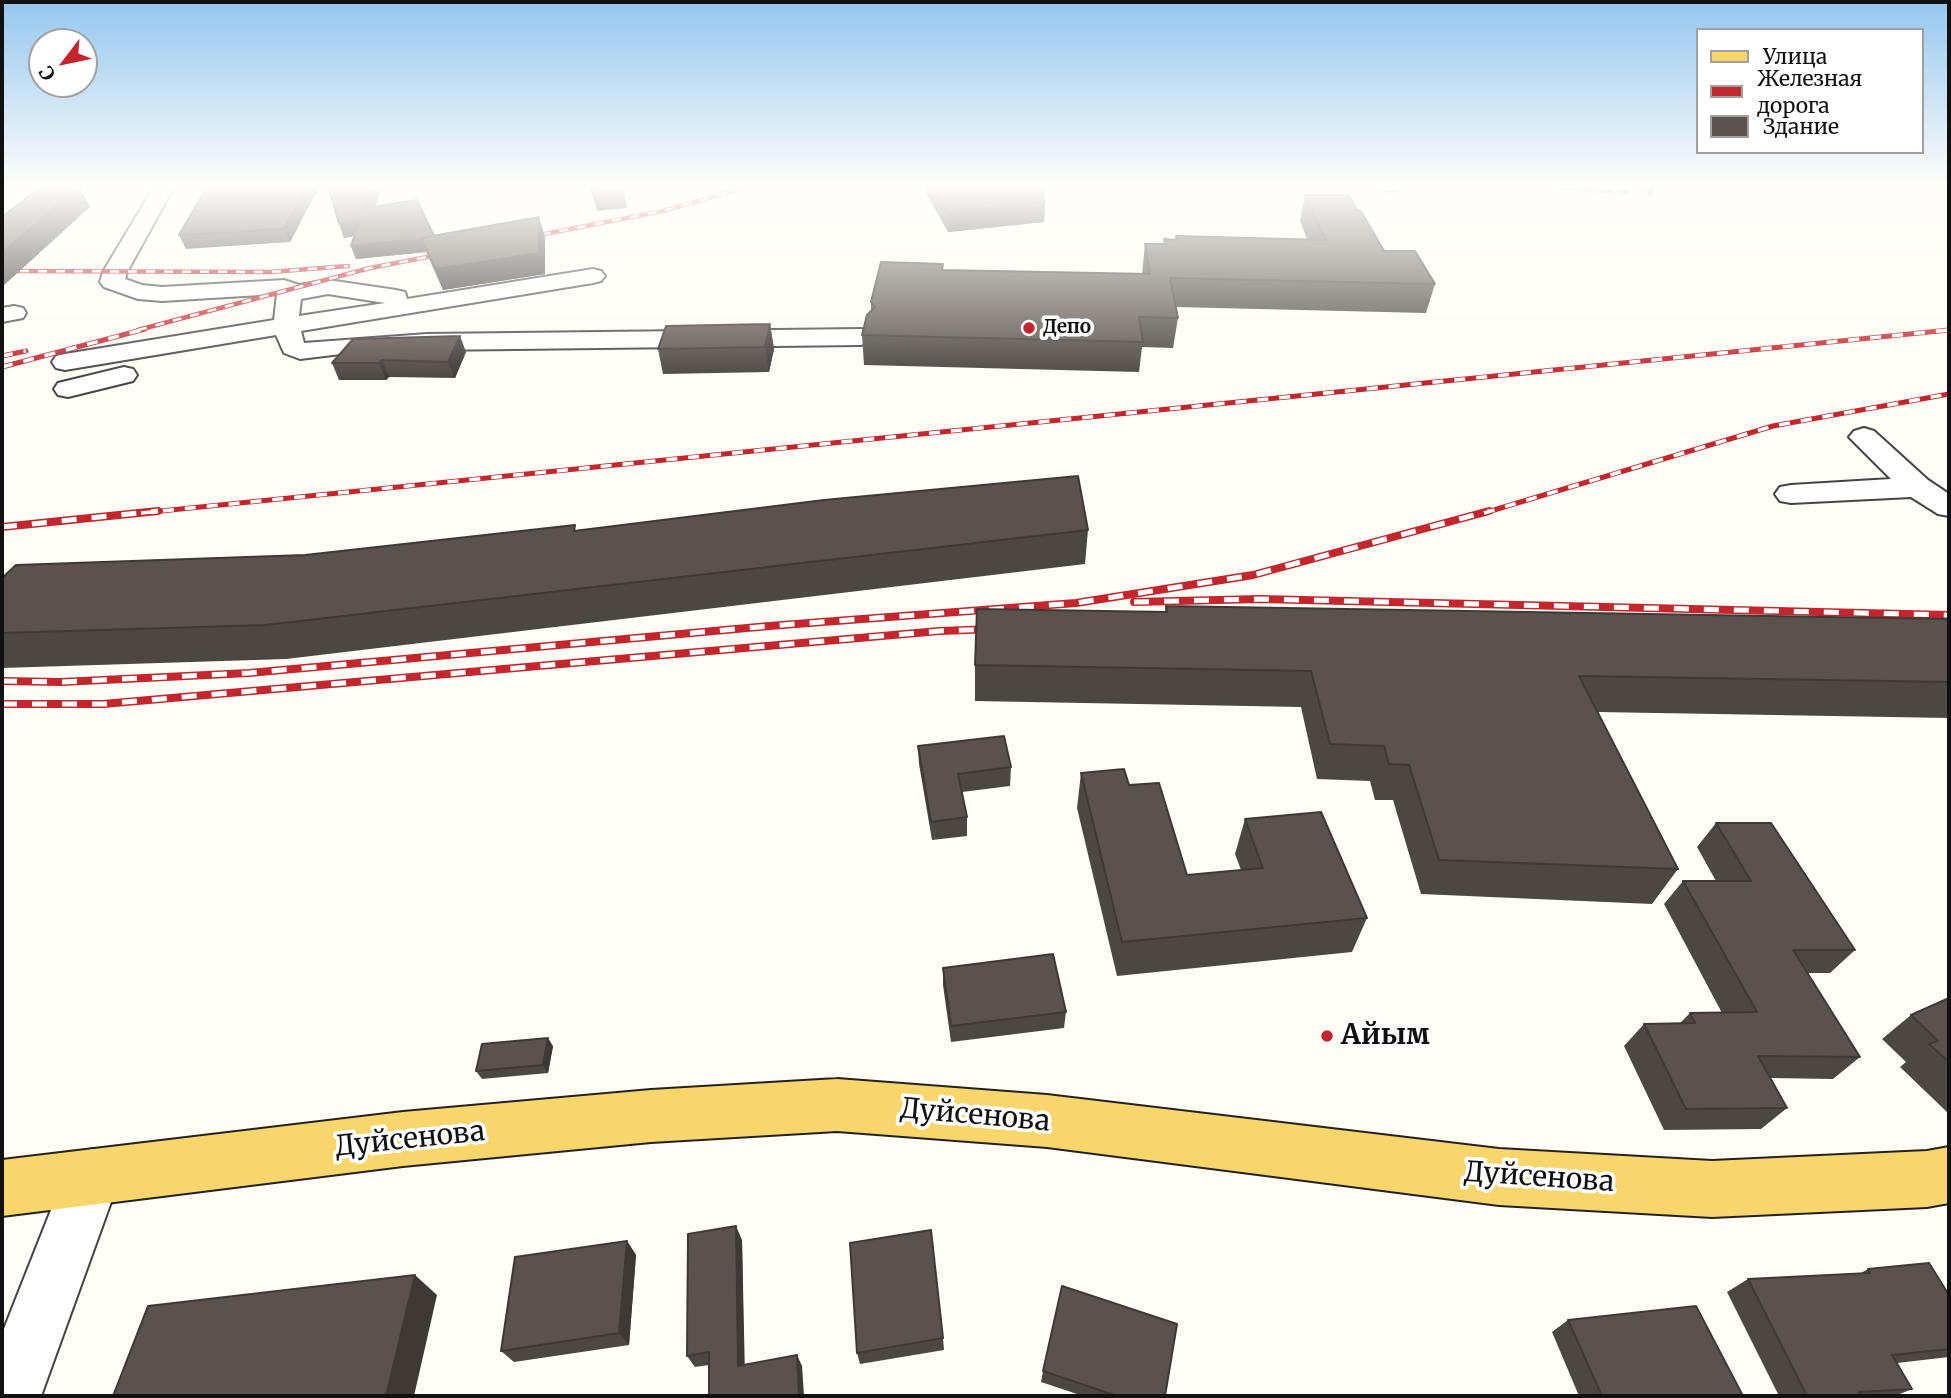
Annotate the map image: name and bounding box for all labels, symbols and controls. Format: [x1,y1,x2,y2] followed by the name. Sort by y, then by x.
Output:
[28,28,98,98] north arrow
[1696,28,1923,154] legend
[1763,43,1827,70] text: Улица
[33,61,60,85] text: С
[1757,65,1862,119] text: Железная дорога
[1763,113,1839,140] text: Здание
[1043,317,1091,339] place label: Депо
[1021,320,1037,336] marker: Депо
[1341,1019,1430,1053] place label: Айым
[1319,1028,1335,1044] marker: Айым
[899,1093,1051,1139] street label: Дуйсенова
[334,1115,486,1165] street label: Дуйсенова
[1463,1156,1615,1200] street label: Дуйсенова

